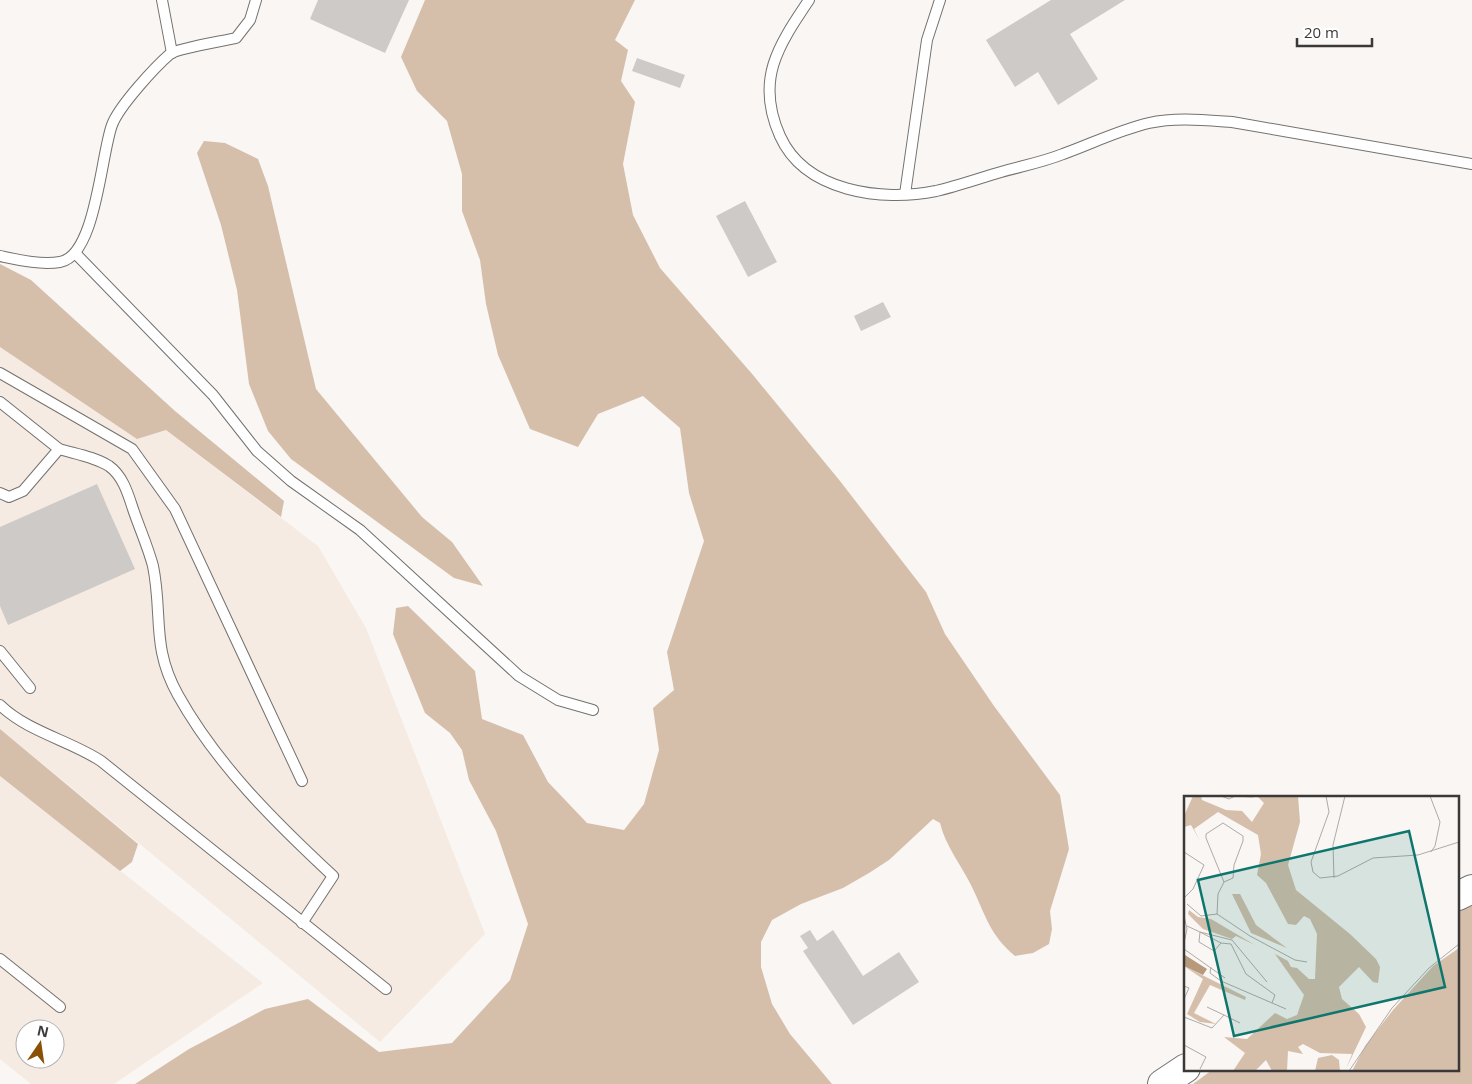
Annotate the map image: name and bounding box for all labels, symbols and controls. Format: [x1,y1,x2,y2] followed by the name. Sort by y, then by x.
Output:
[1297,15,1372,47] scale bar
[1304,22,1339,42] text: 20 m
[1184,796,1460,1072] inset map
[15,1019,65,1069] north arrow
[35,1020,51,1041] text: N

